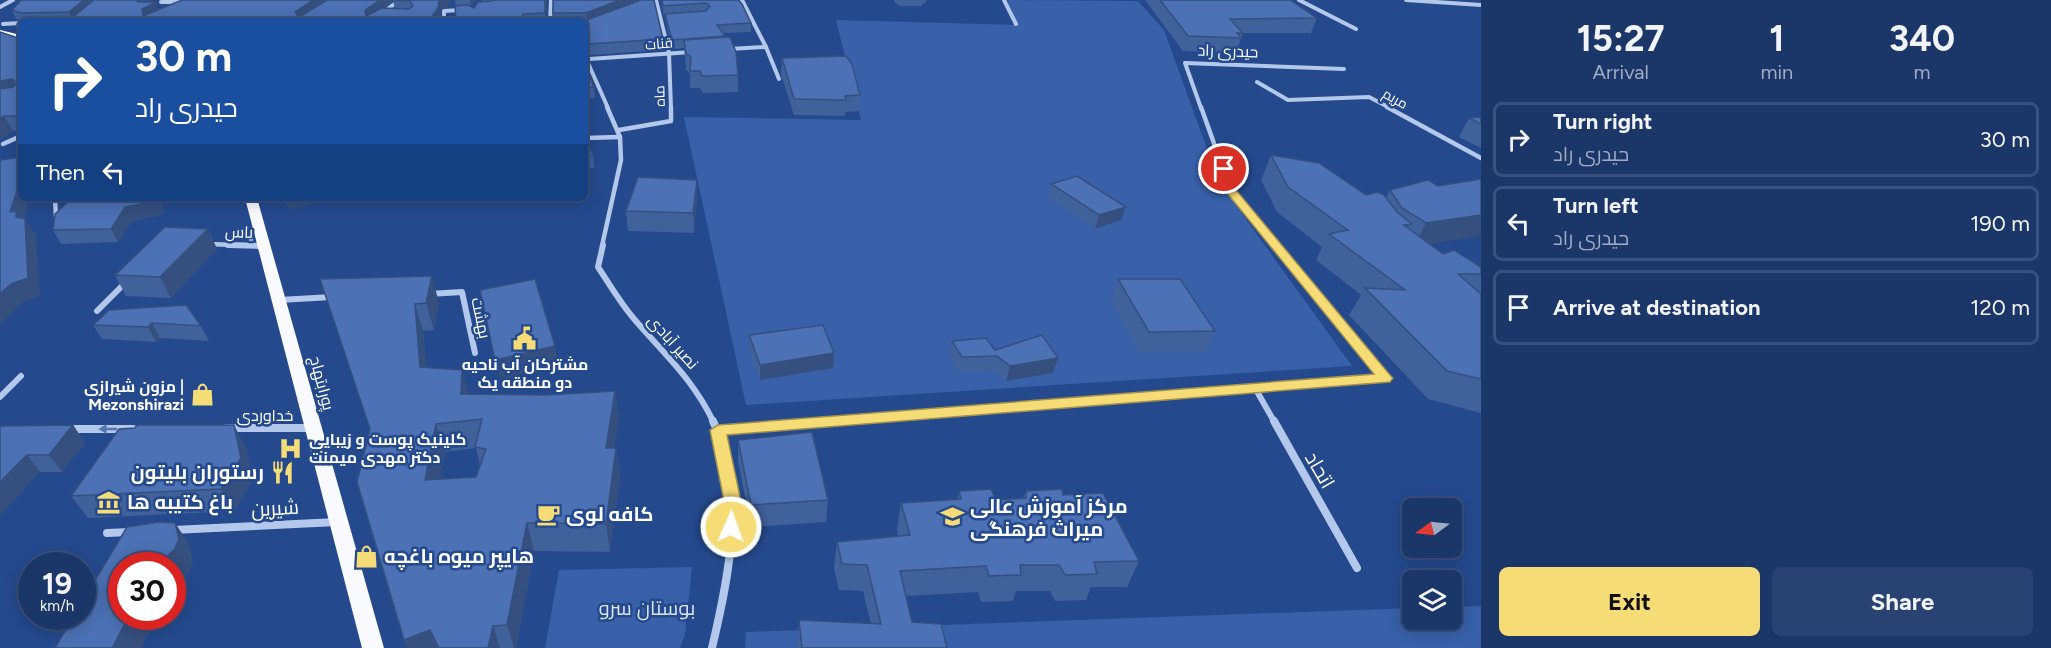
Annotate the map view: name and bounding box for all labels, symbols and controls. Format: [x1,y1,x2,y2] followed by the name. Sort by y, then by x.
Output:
[1577,17,1665,60] text: 15:27
[1769,17,1784,60] text: 1
[1889,17,1955,60] text: 340
[135,31,232,82] text: 30 m
[644,34,674,54] street label: قنات
[1197,40,1259,63] street label: حیدری راد
[36,42,114,120] icon: right
[1592,60,1649,84] text: Arrival
[1760,60,1793,84] text: min
[1914,60,1931,84] text: m
[651,85,669,107] street label: ماه
[1379,85,1411,114] street label: مریم
[135,91,238,124] text: حیدری راد
[1553,108,1652,135] text: Turn right
[1502,123,1535,156] icon: right
[1980,126,2030,153] text: 30 m
[1553,142,1629,166] text: حیدری راد
[1198,143,1249,194] pin
[1207,152,1240,185] icon: arrive
[97,156,130,189] icon: left
[36,159,85,186] text: Then
[1553,192,1639,219] text: Turn left
[1502,207,1535,240] icon: left
[1970,210,2030,237] text: 190 m
[224,222,254,243] street label: یاس
[1553,226,1629,250] text: حیدری راد
[1502,291,1535,324] icon: arrive
[1553,294,1761,321] text: Arrive at destination
[1970,294,2030,321] text: 120 m
[466,296,495,341] street label: بهشت
[643,311,702,374] street label: نصیر آبادی
[512,326,538,352] public building icon: مشترکان آب ناحیه دو منطقه یک
[304,354,339,414] street label: پورابتهاج
[462,355,588,392] place label: مشترکان آب ناحیه دو منطقه یک
[84,377,184,414] place label: مزون شيرازی | Mezonshirazi
[189,382,215,408] shop icon: مزون شيرازی | Mezonshirazi
[237,406,293,426] street label: خداوردی
[99,424,118,434] one-way arrow
[309,430,466,467] place label: کلینیک پوست و زیبایی دکتر مهدی میمنت
[278,435,304,461] hospital icon: کلینیک پوست و زیبایی دکتر مهدی میمنت
[1300,447,1340,493] street label: اتحاد
[269,459,295,485] restaurant icon: رستوران بلیتون
[131,460,264,484] place label: رستوران بلیتون
[96,489,122,515] museum icon: باغ کتیبه ها
[127,490,233,516] place label: باغ کتیبه ها
[970,494,1128,541] place label: مرکز آموزش عالی میراث فرهنگی
[251,495,300,522] street label: شیرین
[699,495,763,559] position arrow
[1402,498,1462,558] north arrow
[1402,498,1462,630] map controls
[535,501,561,527] cafe icon: کافه لوی
[566,502,653,526] place label: کافه لوی
[939,504,965,530] school or university icon: مرکز آموزش عالی میراث فرهنگی
[353,543,379,569] shop icon: هایپر میوه باغچه
[384,544,534,570] place label: هایپر میوه باغچه
[108,552,186,630] speed limit sign: 30
[42,565,72,602] text: 19
[1499,567,1760,636] button: Exit
[1772,567,2033,636] button: Share
[1402,570,1462,630] button: layers
[599,596,695,621] park label: بوستان سرو
[40,597,74,615] text: km/h

